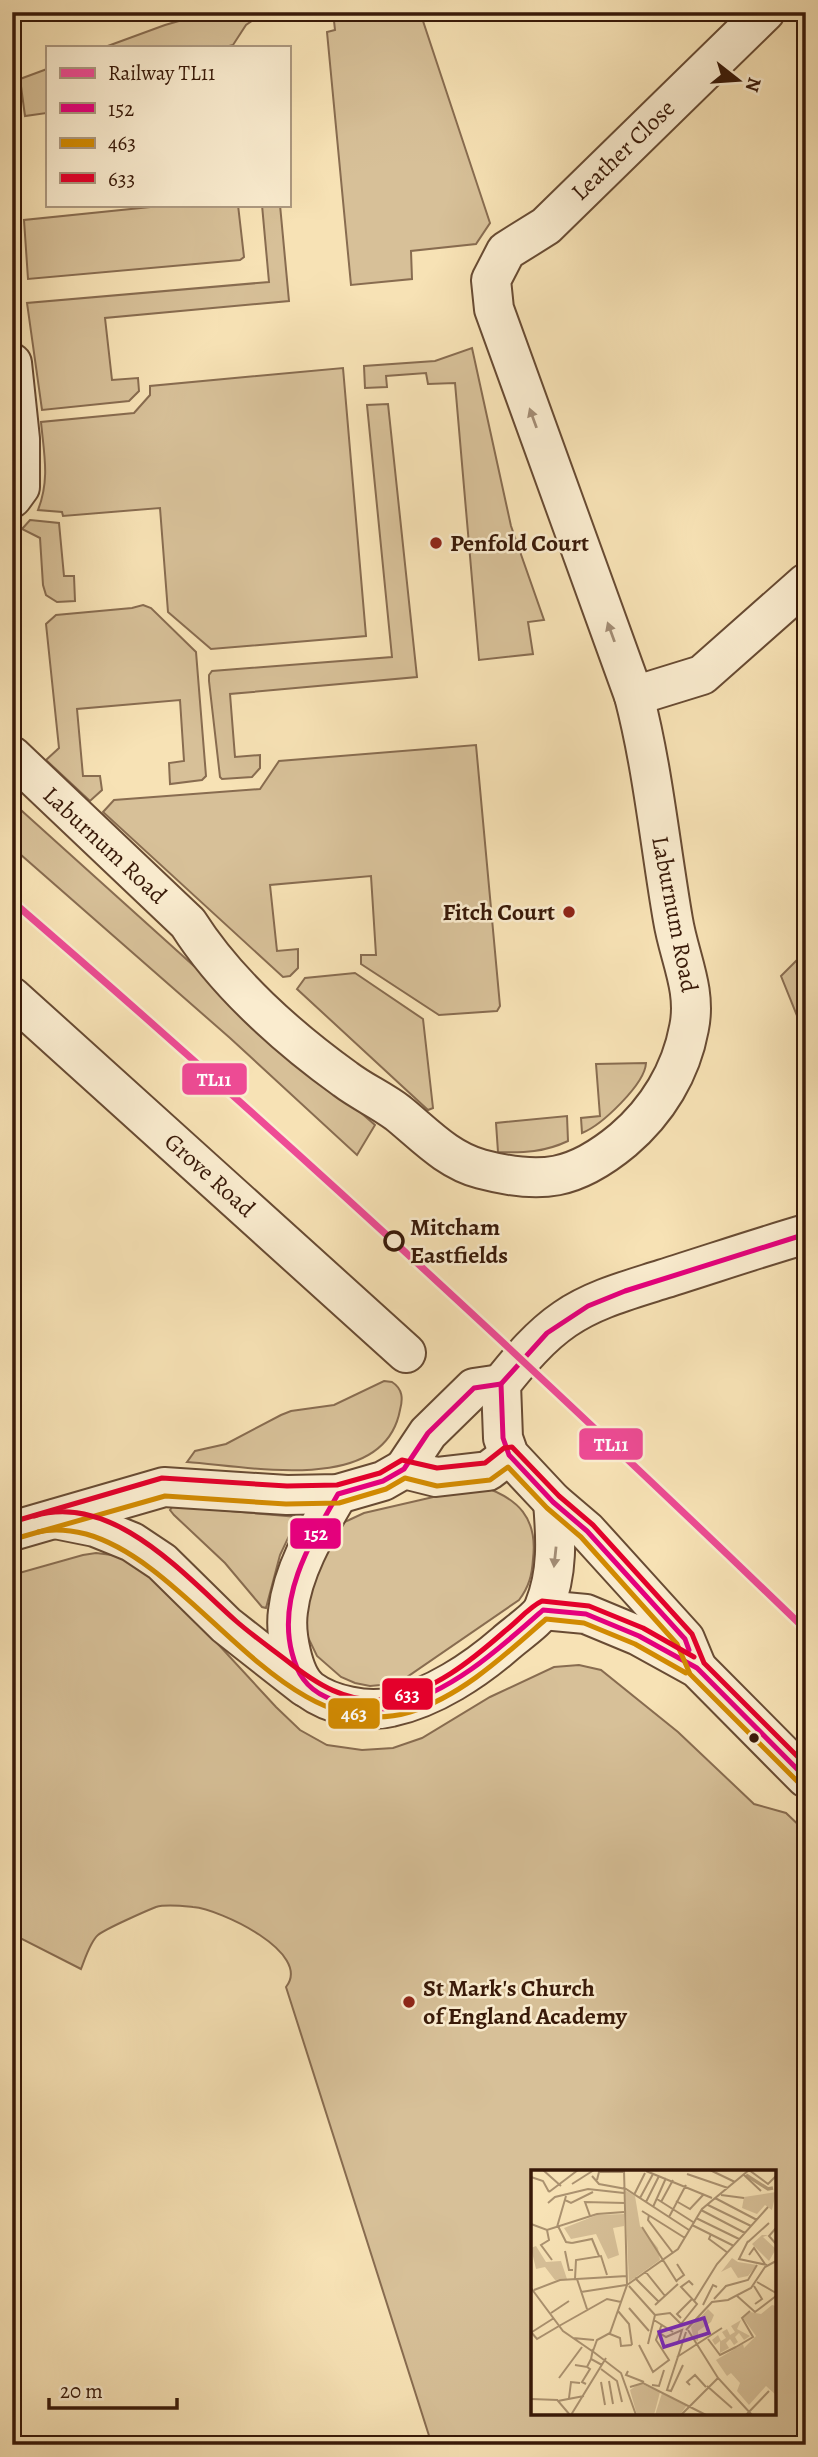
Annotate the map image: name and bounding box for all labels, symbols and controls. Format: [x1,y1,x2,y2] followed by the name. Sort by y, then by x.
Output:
[46,46,290,206] legend
[702,46,772,116] north arrow
[108,59,215,87] text: Railway TL11
[739,74,768,95] text: N
[564,92,682,208] street label: Leather Close
[108,95,134,123] text: 152
[108,129,136,157] text: 463
[108,165,135,193] text: 633
[527,407,538,428] one-way arrow
[450,527,589,559] place label: Penfold Court
[428,535,444,551] marker: Penfold Court
[605,621,616,642] one-way arrow
[36,779,174,911] street label: Laburnum Road
[644,833,706,995] street label: Laburnum Road
[443,896,555,928] place label: Fitch Court
[561,904,577,920] marker: Fitch Court
[181,1062,248,1096] line badge: TL11
[197,1067,231,1093] text: TL11
[158,1126,262,1224] street label: Grove Road
[410,1211,508,1271] place label: Mitcham Eastfields
[384,1231,404,1251] marker: Mitcham Eastfields
[578,1427,644,1461] line badge: TL11
[594,1432,628,1458] text: TL11
[289,1517,342,1550] line badge: 152
[304,1521,328,1547] text: 152
[549,1546,560,1568] one-way arrow
[381,1677,434,1711] line badge: 633
[394,1682,420,1708] text: 633
[327,1697,381,1730] line badge: 463
[341,1701,367,1727] text: 463
[747,1731,761,1745] unlabelled marker
[423,1972,628,2032] place label: St Mark's Church of England Academy
[401,1994,417,2010] marker: St Mark's Church of England Academy
[531,2170,776,2415] inset map
[49,2366,177,2410] scale bar
[60,2377,103,2405] text: 20 m

